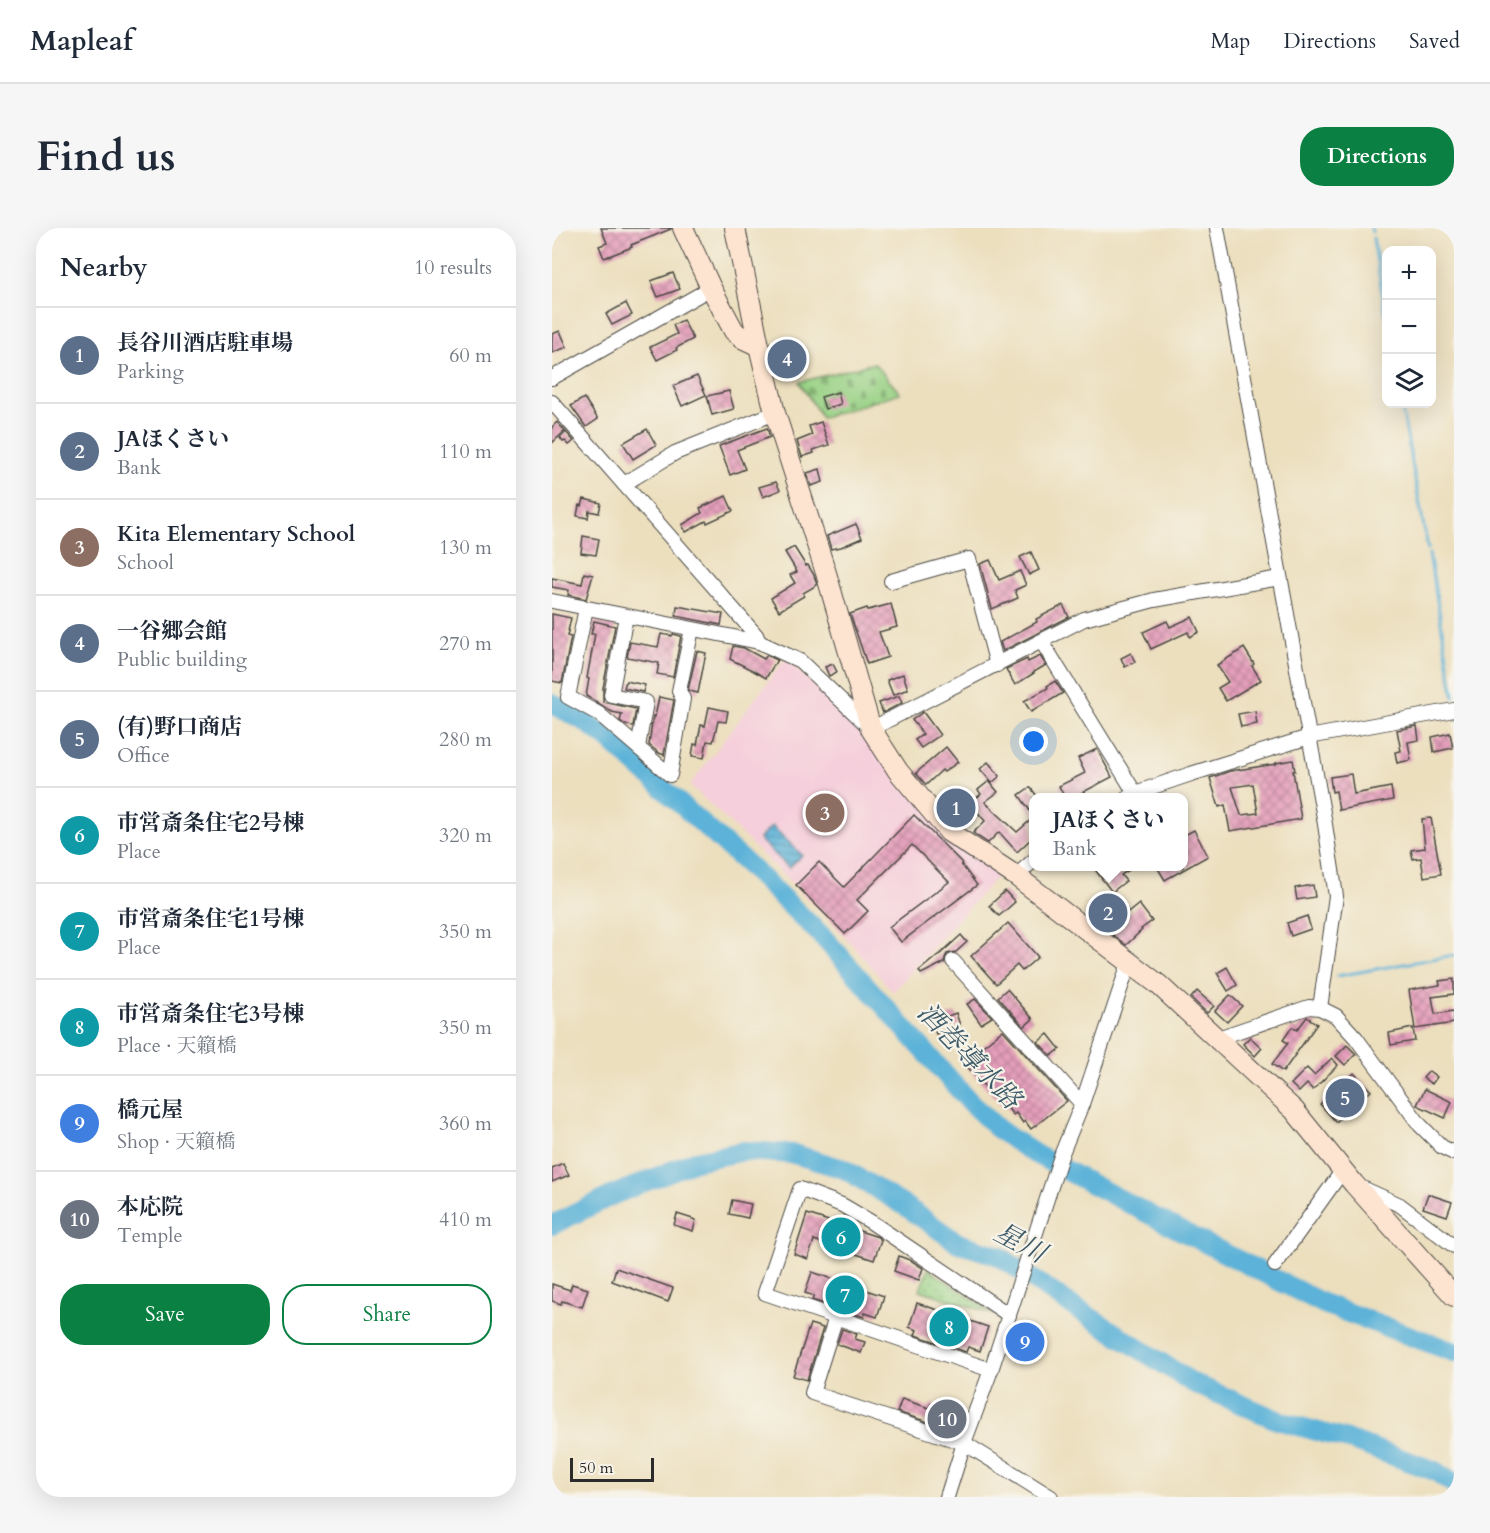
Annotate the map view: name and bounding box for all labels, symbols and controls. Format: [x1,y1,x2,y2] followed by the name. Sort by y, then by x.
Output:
[30,22,133,60] text: Mapleaf
[1210,27,1250,56] text: Map
[1283,27,1376,56] text: Directions
[1409,27,1460,56] text: Saved
[1300,127,1454,186] button: Directions
[36,128,176,185] text: Find us
[1382,246,1436,408] map controls
[1382,246,1436,300] button: +
[60,250,148,285] text: Nearby
[414,254,492,281] text: 10 results
[1382,300,1436,354] button: −
[117,328,293,358] text: 長谷川酒店駐車場
[768,336,806,382] pin: 4
[74,342,85,369] text: 1
[449,342,492,369] text: 60 m
[1382,354,1436,408] button: layers
[117,358,184,385] text: Parking
[117,424,229,454] text: JAほくさい
[74,438,85,465] text: 2
[439,438,492,465] text: 110 m
[117,454,161,481] text: Bank
[117,519,355,549] text: Kita Elementary School
[74,534,85,561] text: 3
[439,534,492,561] text: 130 m
[117,549,174,576] text: School
[117,616,227,646] text: 一谷郷会館
[74,630,85,657] text: 4
[439,630,492,657] text: 270 m
[117,646,247,673] text: Public building
[117,712,242,742] text: (有)野口商店
[74,726,85,753] text: 5
[439,726,492,753] text: 280 m
[1019,727,1048,756] your location
[117,742,170,769] text: Office
[936,786,976,830] pin: 1
[806,790,844,836] pin: 3
[1029,793,1188,871] popup
[1052,805,1165,835] text: JAほくさい
[117,808,304,838] text: 市営斎条住宅2号棟
[74,822,85,849] text: 6
[439,822,492,849] text: 320 m
[1052,835,1097,862] text: Bank
[117,838,161,865] text: Place
[1088,890,1128,936] pin: 2
[117,904,304,934] text: 市営斎条住宅1号棟
[74,918,85,945] text: 7
[439,918,492,945] text: 350 m
[117,934,161,961] text: Place
[909,995,1031,1119] water label: 酒巻導水路
[117,999,304,1029] text: 市営斎条住宅3号棟
[74,1014,85,1041] text: 8
[439,1014,492,1041] text: 350 m
[117,1032,237,1059] text: Place · 天籟橋
[1326,1076,1364,1120] pin: 5
[117,1095,183,1125] text: 橋元屋
[74,1110,85,1137] text: 9
[439,1110,492,1137] text: 360 m
[117,1128,235,1155] text: Shop · 天籟橋
[117,1192,183,1222] text: 本応院
[69,1206,90,1233] text: 10
[439,1206,492,1233] text: 410 m
[822,1214,860,1260] pin: 6
[987,1214,1055,1273] water label: 星川
[117,1222,182,1249] text: Temple
[826,1272,864,1318] pin: 7
[60,1284,270,1345] button: Save
[282,1284,492,1345] button: Share
[930,1304,968,1350] pin: 8
[1006,1320,1044,1364] pin: 9
[928,1396,966,1442] pin: 10
[570,1455,654,1482] scale bar
[579,1457,613,1479] text: 50 m

